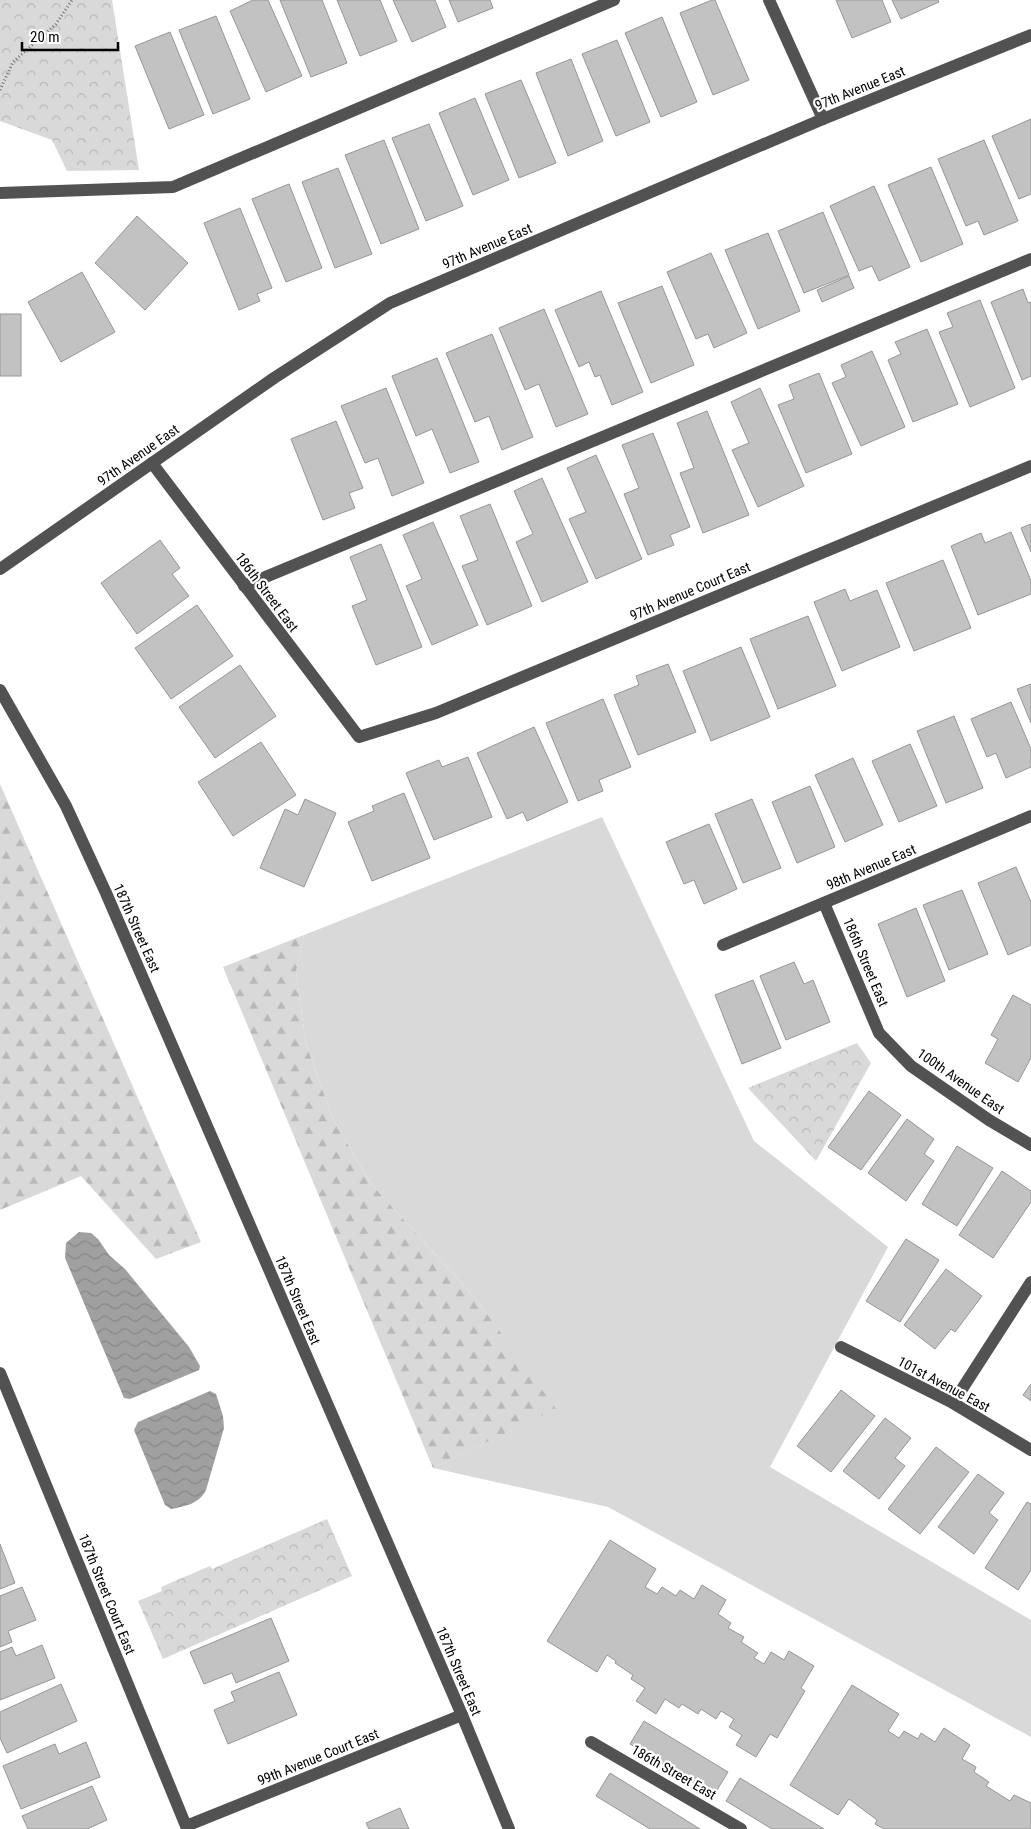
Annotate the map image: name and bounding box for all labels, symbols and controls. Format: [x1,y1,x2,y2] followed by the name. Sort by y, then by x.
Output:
[22,20,119,52] scale bar
[30,28,60,46] text: 20 m
[813,63,907,113] street label: 97th Avenue East
[440,220,534,272] street label: 97th Avenue East
[94,421,182,489] street label: 97th Avenue East
[232,549,302,635] street label: 186th Street East
[627,558,753,624] street label: 97th Avenue Court East
[824,841,918,893] street label: 98th Avenue East
[110,881,164,975] street label: 187th Street East
[840,915,892,1009] street label: 186th Street East
[914,1045,1008,1117] street label: 100th Avenue East
[272,1253,324,1347] street label: 187th Street East
[895,1353,993,1415] street label: 101st Avenue East
[75,1531,139,1657] street label: 187th Street Court East
[433,1624,485,1718] street label: 187th Street East
[255,1725,381,1789] street label: 99th Avenue Court East
[629,1741,719,1803] street label: 186th Street East

